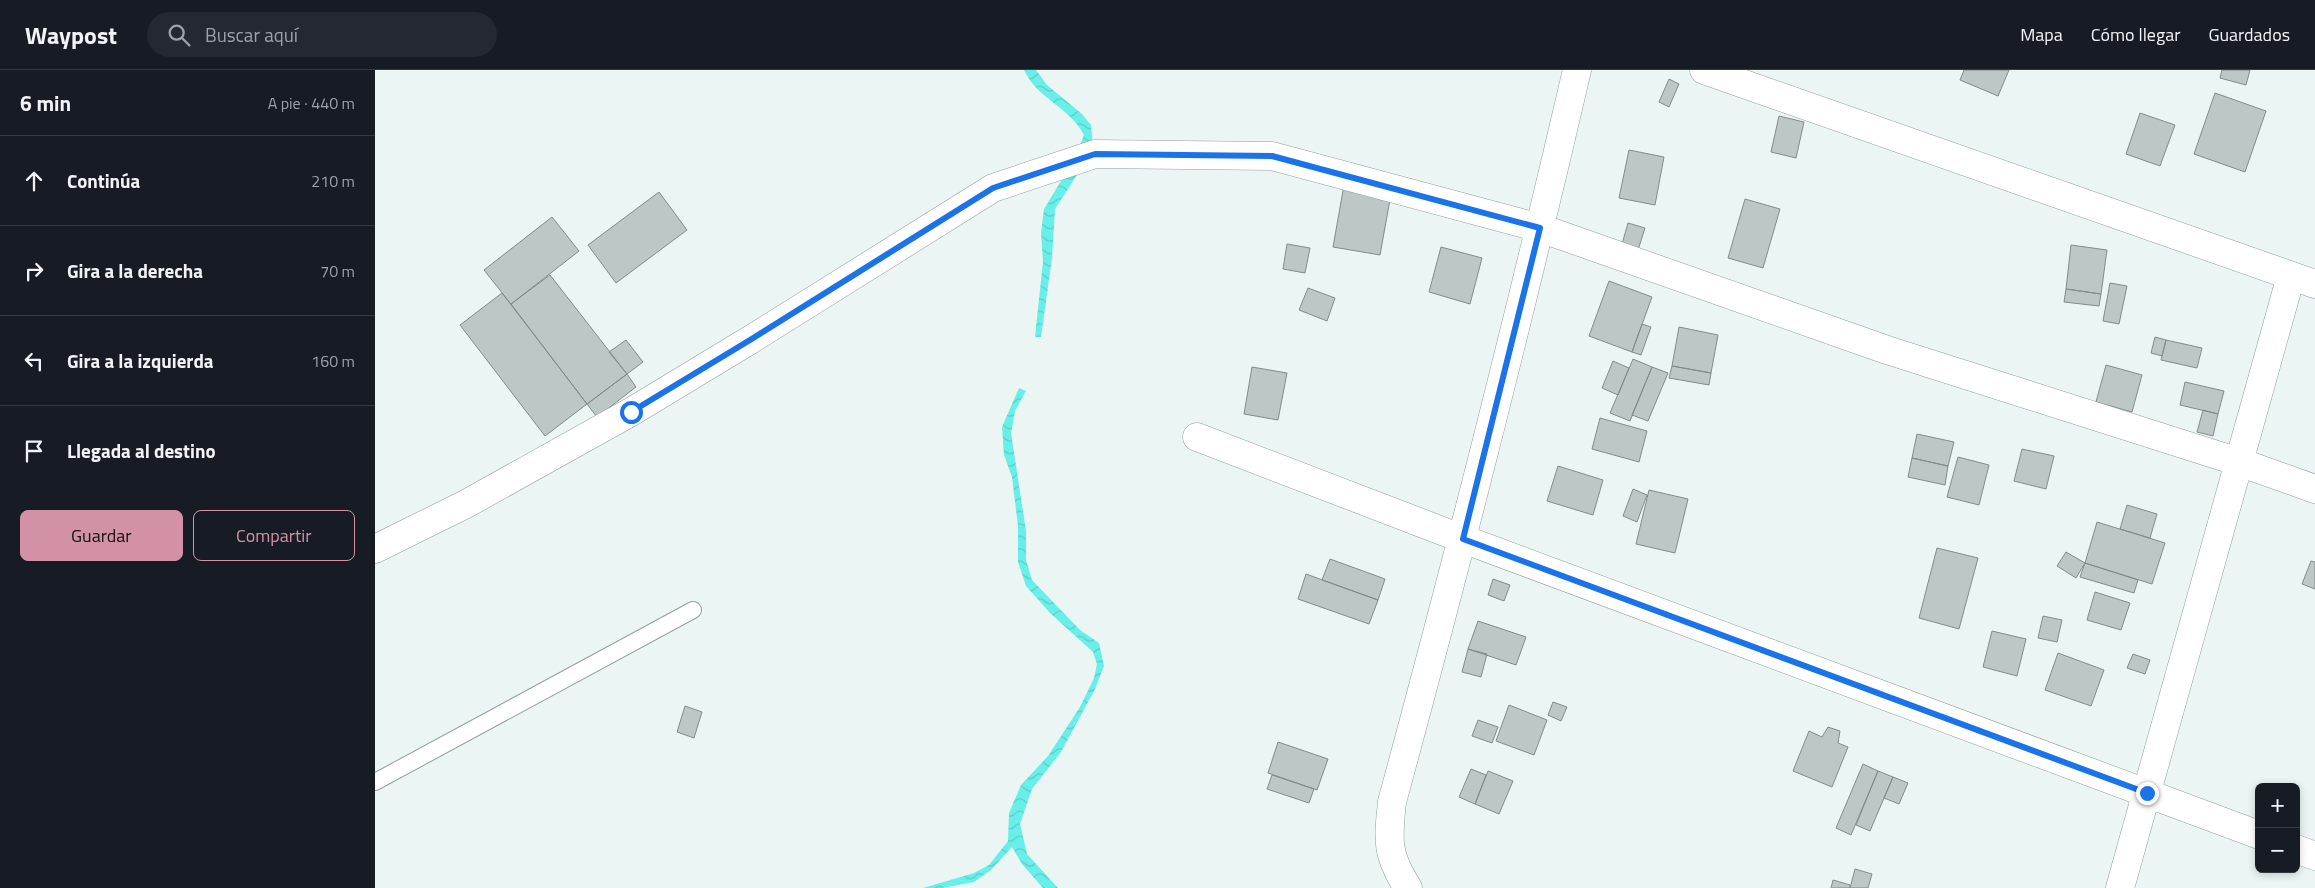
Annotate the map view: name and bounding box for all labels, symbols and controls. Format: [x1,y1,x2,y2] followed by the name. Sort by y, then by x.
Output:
[147,12,497,57] search box
[25,17,117,53] text: Waypost
[205,20,298,49] text: Buscar aquí
[165,21,193,49] icon: search
[2020,21,2063,48] text: Mapa
[2091,21,2180,48] text: Cómo llegar
[2208,21,2290,48] text: Guardados
[20,87,71,119] text: 6 min
[268,91,355,115] text: A pie · 440 m
[67,166,140,195] text: Continúa
[20,167,48,195] icon: ahead
[311,169,355,193] text: 210 m
[67,256,203,285] text: Gira a la derecha
[20,257,48,285] icon: right
[320,259,355,283] text: 70 m
[67,346,214,375] text: Gira a la izquierda
[20,347,48,375] icon: left
[311,349,355,373] text: 160 m
[620,401,643,424] route start
[67,436,216,465] text: Llegada al destino
[20,437,48,465] icon: arrive
[20,510,183,561] button: Guardar
[193,510,355,561] button: Compartir
[2136,782,2159,805] route end
[2255,783,2300,873] map controls
[2255,783,2300,828] button: +
[2255,828,2300,873] button: −

